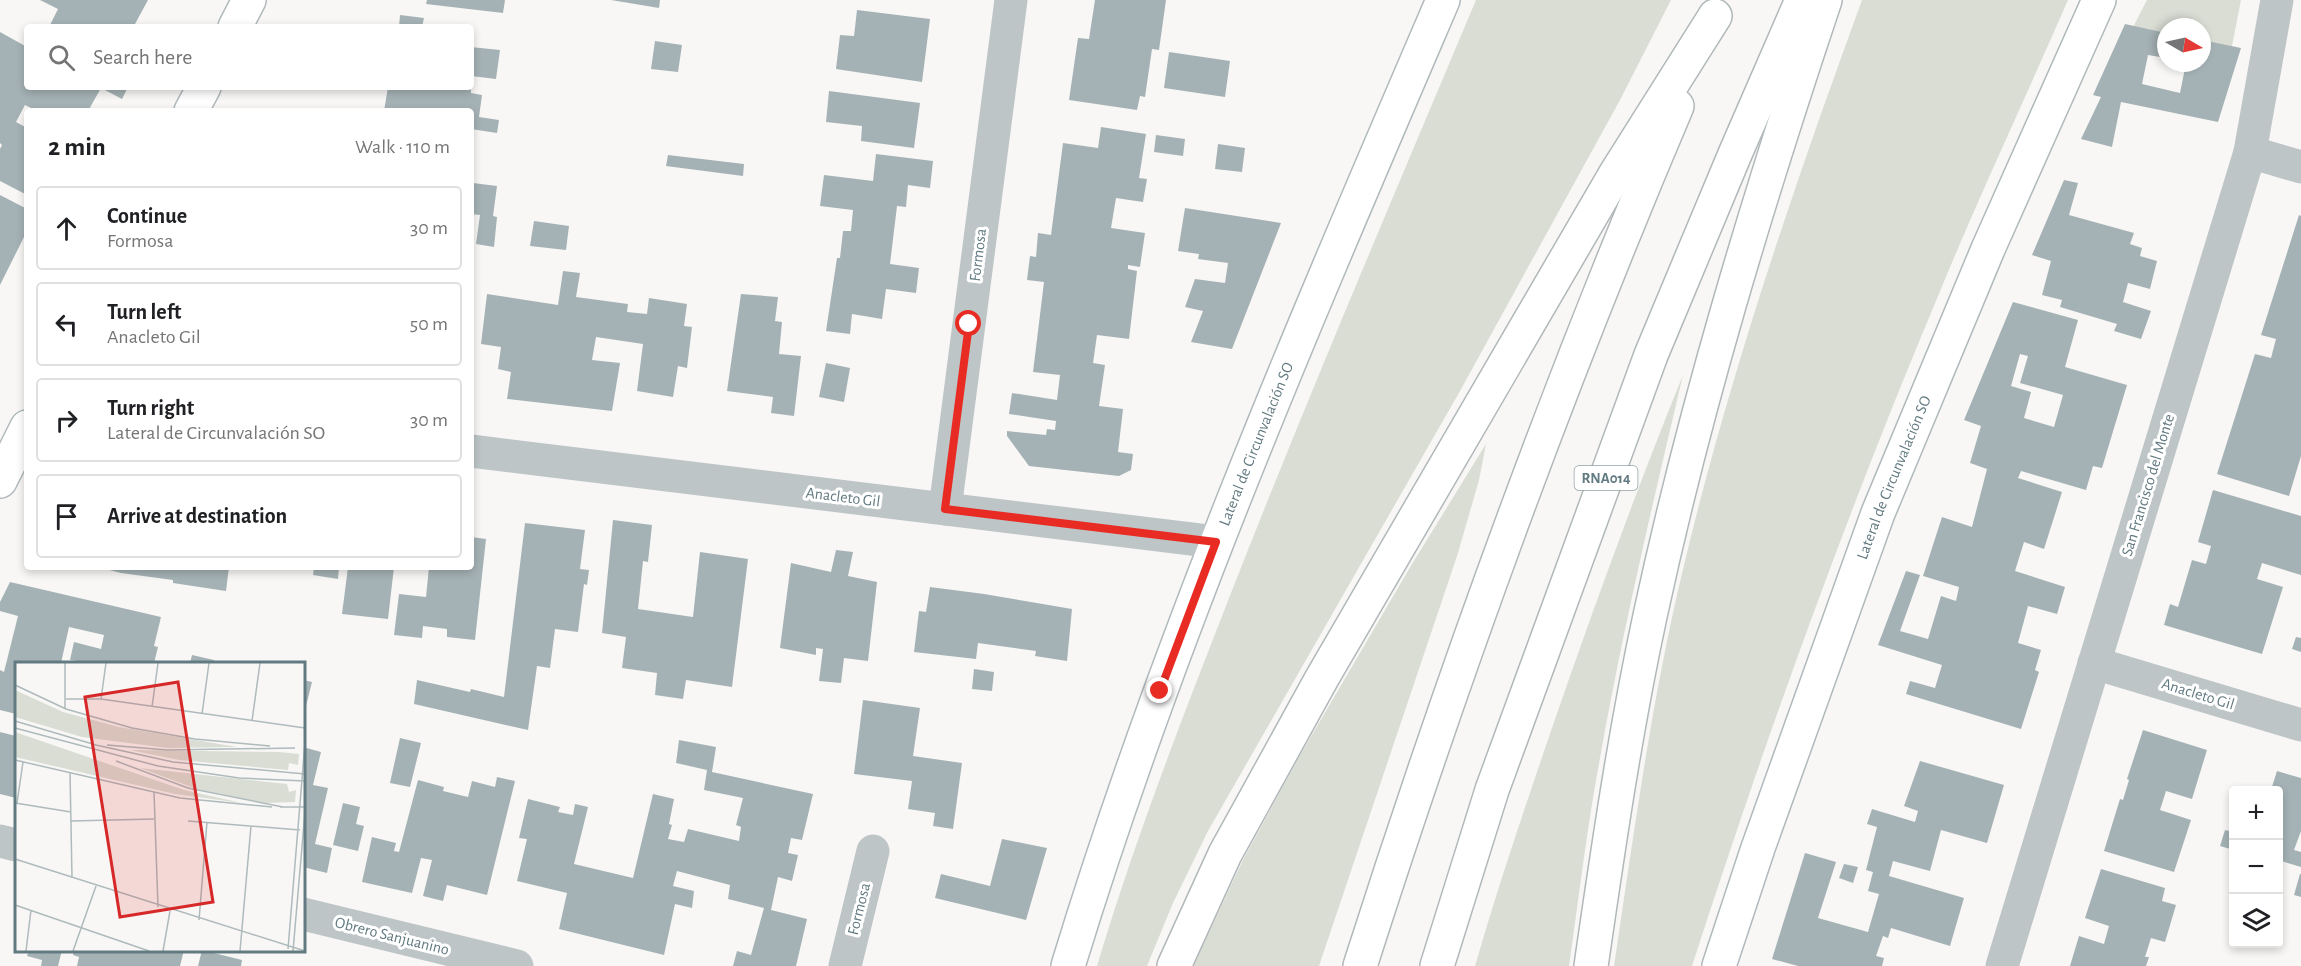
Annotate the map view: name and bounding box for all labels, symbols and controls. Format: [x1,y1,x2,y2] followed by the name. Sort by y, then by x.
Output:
[2157,18,2211,72] north arrow
[24,24,474,90] search box
[45,41,78,74] icon: search
[93,46,192,68] text: Search here
[48,134,106,160] text: 2 min
[355,137,450,157] text: Walk · 110 m
[107,205,187,227] text: Continue
[50,212,83,245] icon: ahead
[410,218,448,238] text: 30 m
[967,228,989,282] street label: Formosa
[107,231,174,251] text: Formosa
[107,301,181,323] text: Turn left
[50,308,83,341] icon: left
[955,310,981,336] route start
[410,314,448,334] text: 50 m
[107,327,201,347] text: Anacleto Gil
[1216,360,1296,528] street label: Lateral de Circunvalación SO
[1854,393,1934,561] street label: Lateral de Circunvalación SO
[107,397,194,419] text: Turn right
[50,404,83,437] icon: right
[410,410,448,430] text: 30 m
[2119,412,2177,558] street label: San Francisco del Monte
[107,423,325,443] text: Lateral de Circunvalación SO
[1574,466,1638,490] road number: RNA014
[805,484,881,510] street label: Anacleto Gil
[50,500,83,533] icon: arrive
[107,505,287,527] text: Arrive at destination
[15,662,304,951] inset map
[2160,675,2236,713] street label: Anacleto Gil
[1146,677,1172,703] route end
[2229,786,2283,948] map controls
[2229,786,2283,840] button: +
[2229,840,2283,894] button: −
[845,881,873,937] street label: Formosa
[2229,894,2283,948] button: layers
[333,914,451,959] street label: Obrero Sanjuanino

